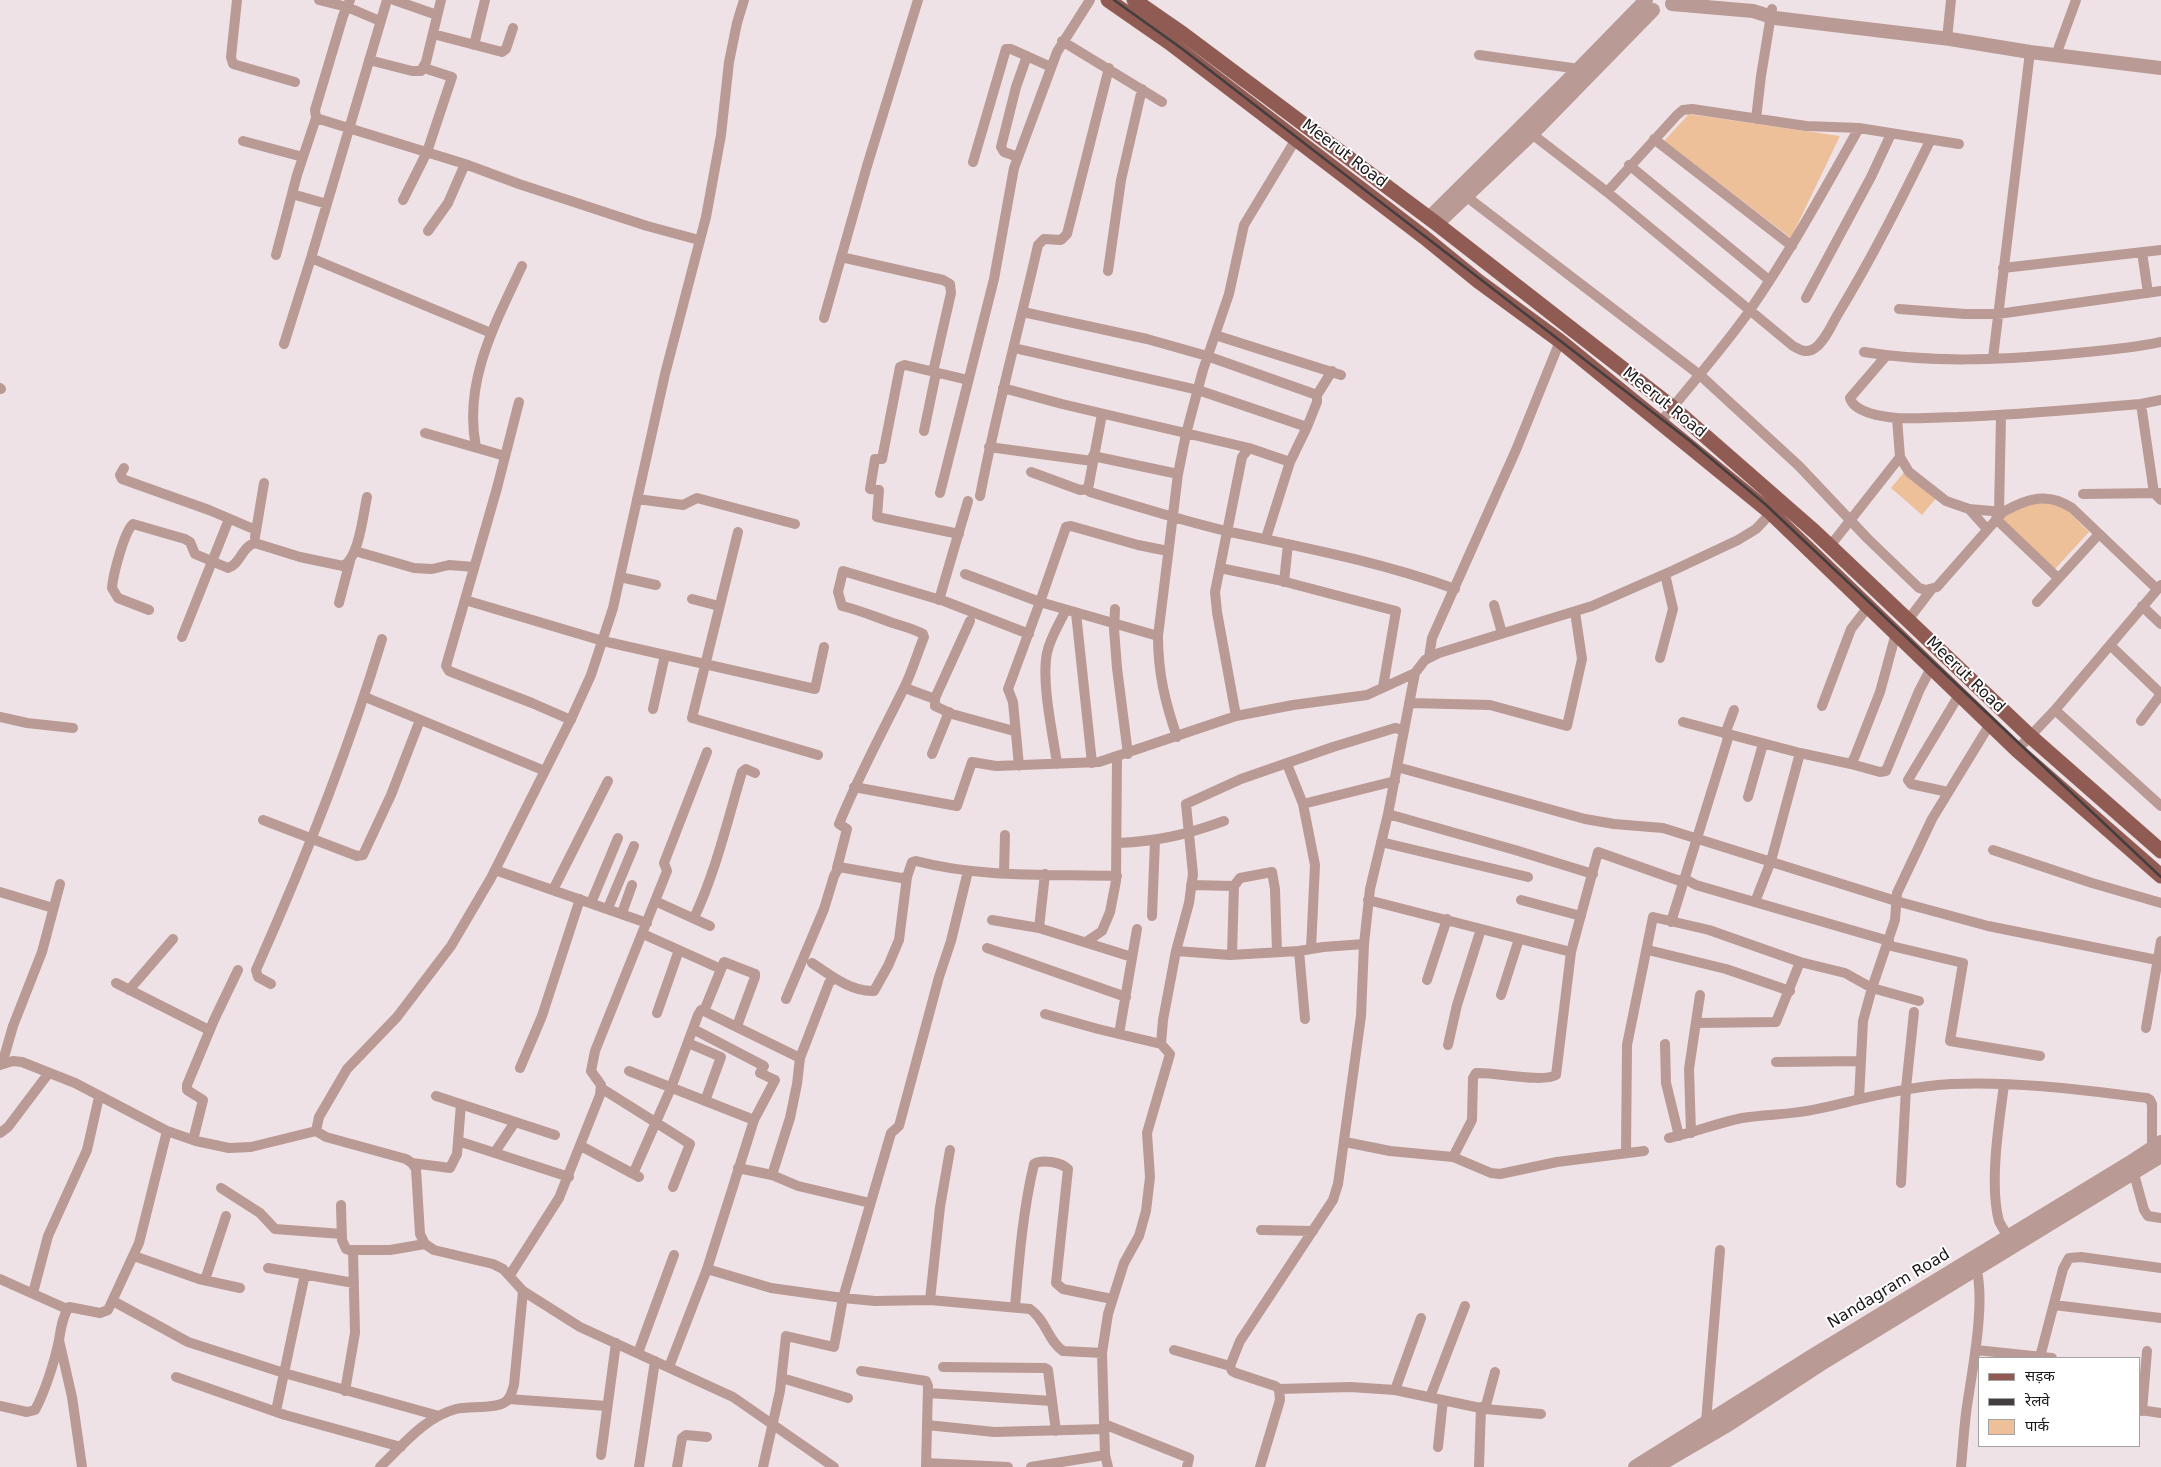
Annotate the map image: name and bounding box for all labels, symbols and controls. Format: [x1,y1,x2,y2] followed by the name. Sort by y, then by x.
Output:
[1298,116,1390,192] street label: Meerut Road
[1618,364,1710,442] street label: Meerut Road
[1922,633,2008,717] street label: Meerut Road
[1824,1245,1954,1333] street label: Nandagram Road
[1978,1357,2141,1447] legend
[2025,1367,2055,1385] text: सड़क
[2025,1392,2050,1410] text: रेलवे
[2025,1417,2049,1435] text: पार्क

